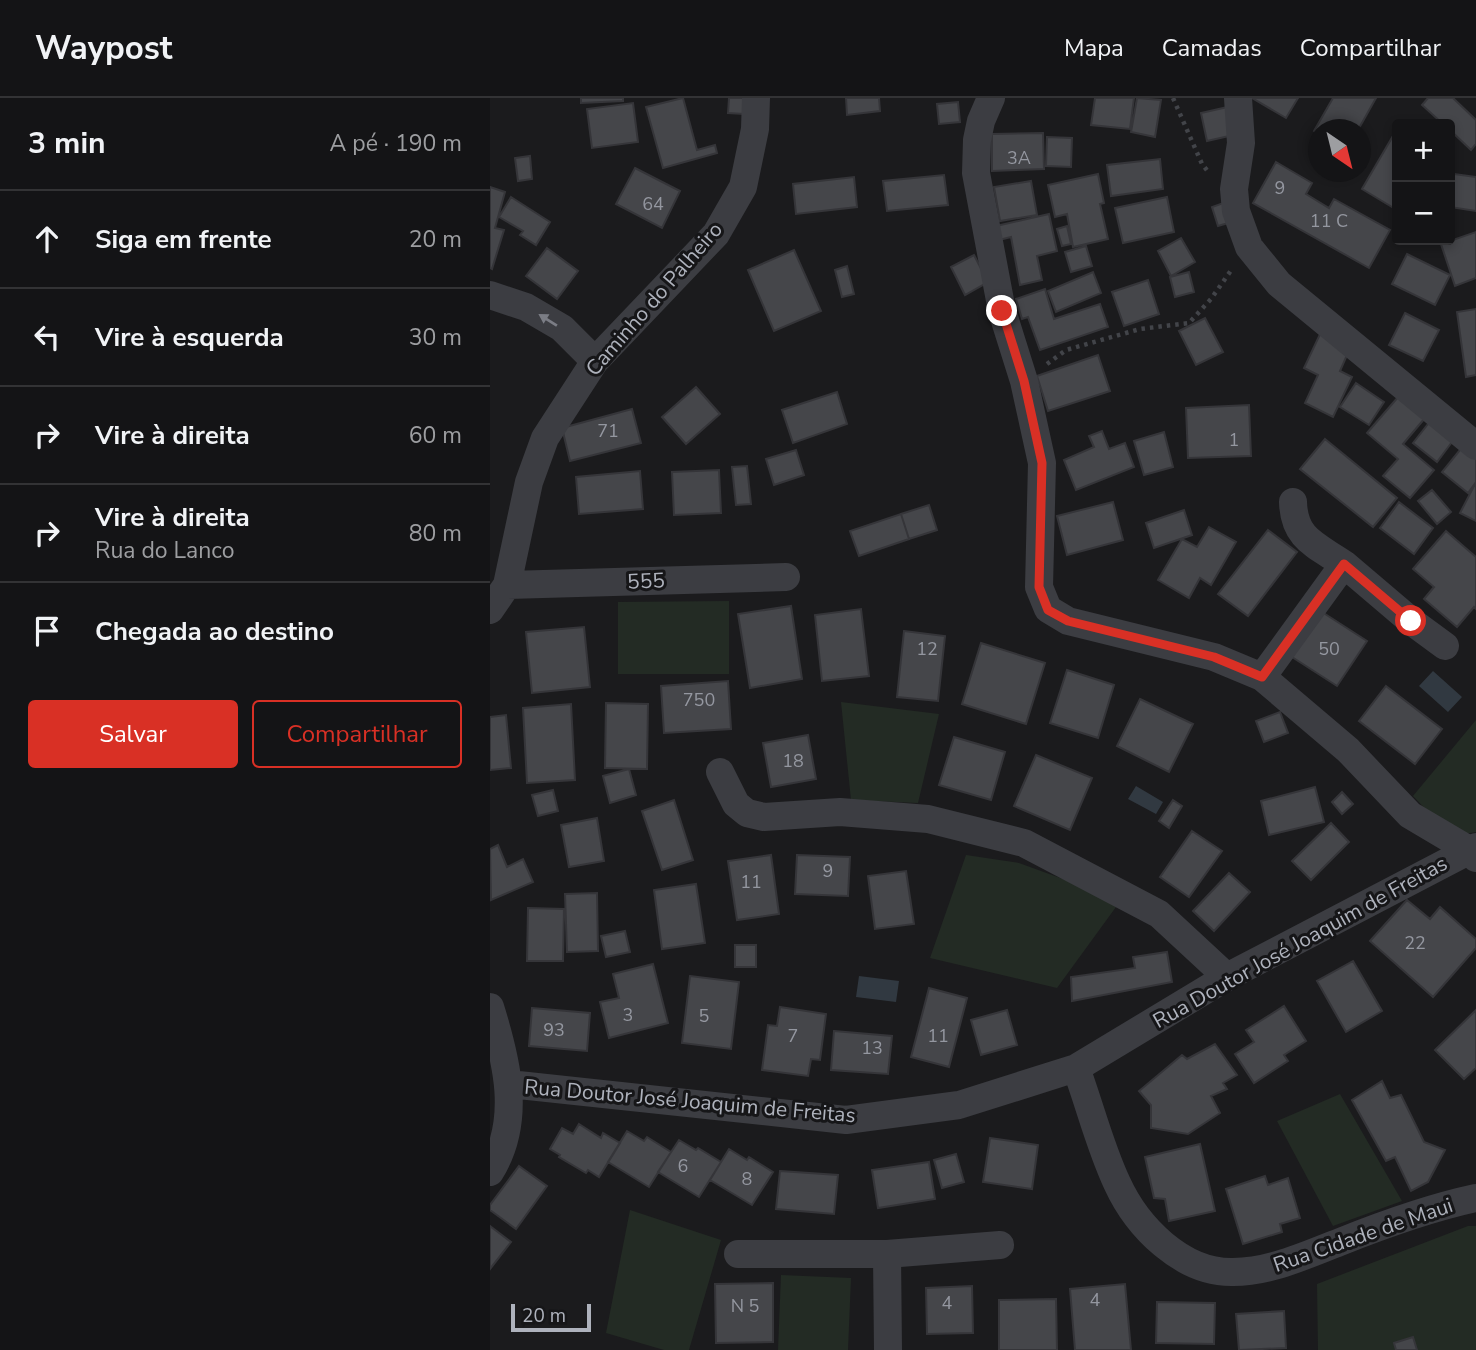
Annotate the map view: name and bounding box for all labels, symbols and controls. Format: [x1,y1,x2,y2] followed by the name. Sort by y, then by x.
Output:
[35,26,172,71] text: Waypost
[1064,32,1124,64] text: Mapa
[1162,32,1262,64] text: Camadas
[1300,32,1441,64] text: Compartilhar
[1308,119,1371,182] north arrow
[1392,119,1455,245] map controls
[1392,119,1455,182] button: +
[28,123,106,164] text: 3 min
[330,128,462,159] text: A pé · 190 m
[1007,146,1031,170] house number: 3A
[1275,176,1285,200] house number: 9
[1392,182,1455,245] button: −
[642,192,664,216] house number: 64
[1310,209,1348,233] house number: 11 C
[579,216,729,382] street label: Caminho do Palheiro
[28,220,66,258] icon: ahead
[95,222,272,257] text: Siga em frente
[409,224,462,255] text: 20 m
[986,295,1017,326] route end
[538,313,557,326] one-way arrow
[28,318,66,356] icon: left
[95,320,284,355] text: Vire à esquerda
[409,322,462,353] text: 30 m
[28,416,66,454] icon: right
[95,418,250,453] text: Vire à direita
[597,419,619,443] house number: 71
[409,420,462,451] text: 60 m
[1229,428,1239,452] house number: 1
[95,500,250,535] text: Vire à direita
[28,514,66,552] icon: right
[409,518,462,549] text: 80 m
[95,535,234,566] text: Rua do Lanco
[627,566,665,596] street label: 555
[1395,605,1426,636] route start
[28,612,66,650] icon: arrive
[95,614,334,649] text: Chegada ao destino
[916,637,938,661] house number: 12
[1318,637,1340,661] house number: 50
[683,688,715,712] house number: 750
[28,700,238,768] button: Salvar
[252,700,462,768] button: Compartilhar
[782,749,804,773] house number: 18
[1148,849,1452,1035] street label: Rua Doutor José Joaquim de Freitas
[823,859,833,883] house number: 9
[740,870,762,894] house number: 11
[1404,931,1426,955] house number: 22
[623,1003,633,1027] house number: 3
[699,1004,709,1028] house number: 5
[543,1018,565,1042] house number: 93
[788,1024,798,1048] house number: 7
[927,1024,949,1048] house number: 11
[861,1036,883,1060] house number: 13
[523,1073,857,1129] street label: Rua Doutor José Joaquim de Freitas
[678,1154,688,1178] house number: 6
[742,1167,752,1191] house number: 8
[1270,1191,1456,1279] street label: Rua Cidade de Maui
[1090,1288,1101,1312] house number: 4
[942,1291,953,1315] house number: 4
[731,1294,759,1318] house number: N 5
[511,1301,592,1333] scale bar
[522,1303,566,1329] text: 20 m

